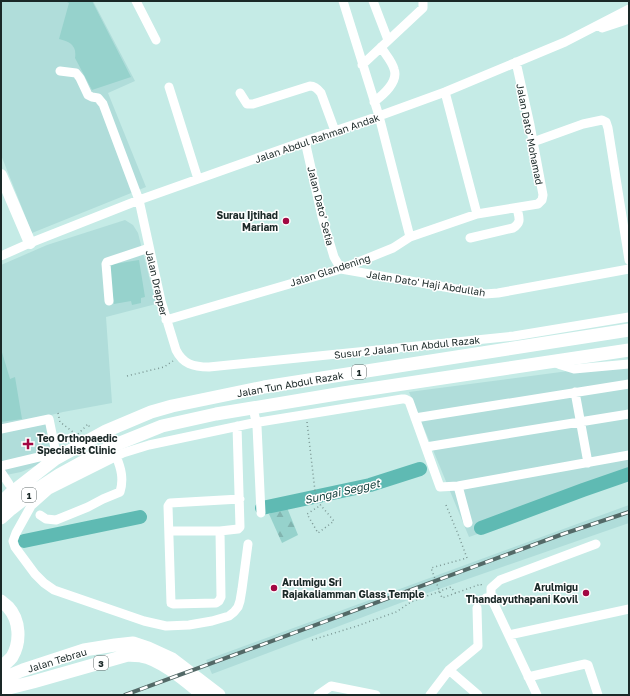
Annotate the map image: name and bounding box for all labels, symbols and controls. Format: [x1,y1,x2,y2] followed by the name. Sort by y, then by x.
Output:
[514,82,546,186] street label: Jalan Dato' Mohamad
[253,111,381,165] street label: Jalan Abdul Rahman Andak
[305,165,337,247] street label: Jalan Dato’ Setia
[216,209,278,233] place label: Surau Ijtihad Mariam
[281,216,291,226] marker: Surau Ijtihad Mariam
[144,249,170,317] street label: Jalan Drapper
[288,251,372,289] street label: Jalan Glandening
[366,268,486,298] street label: Jalan Dato' Haji Abdullah
[333,333,481,361] street label: Susur 2 Jalan Tun Abdul Razak
[352,365,366,379] road number: 1
[236,369,345,399] street label: Jalan Tun Abdul Razak
[37,432,118,456] place label: Teo Orthopaedic Specialist Clinic
[22,438,34,450] marker: Teo Orthopaedic Specialist Clinic
[303,476,383,507] water label: Sungai Segget
[22,488,36,502] road number: 1
[282,576,424,600] place label: Arulmigu Sri Rajakaliamman Glass Temple
[466,581,579,605] place label: Arulmigu Thandayuthapani Kovil
[269,583,279,593] marker: Arulmigu Sri Rajakaliamman Glass Temple
[581,588,591,598] marker: Arulmigu Thandayuthapani Kovil
[26,645,88,675] street label: Jalan Tebrau
[94,656,108,670] road number: 3

